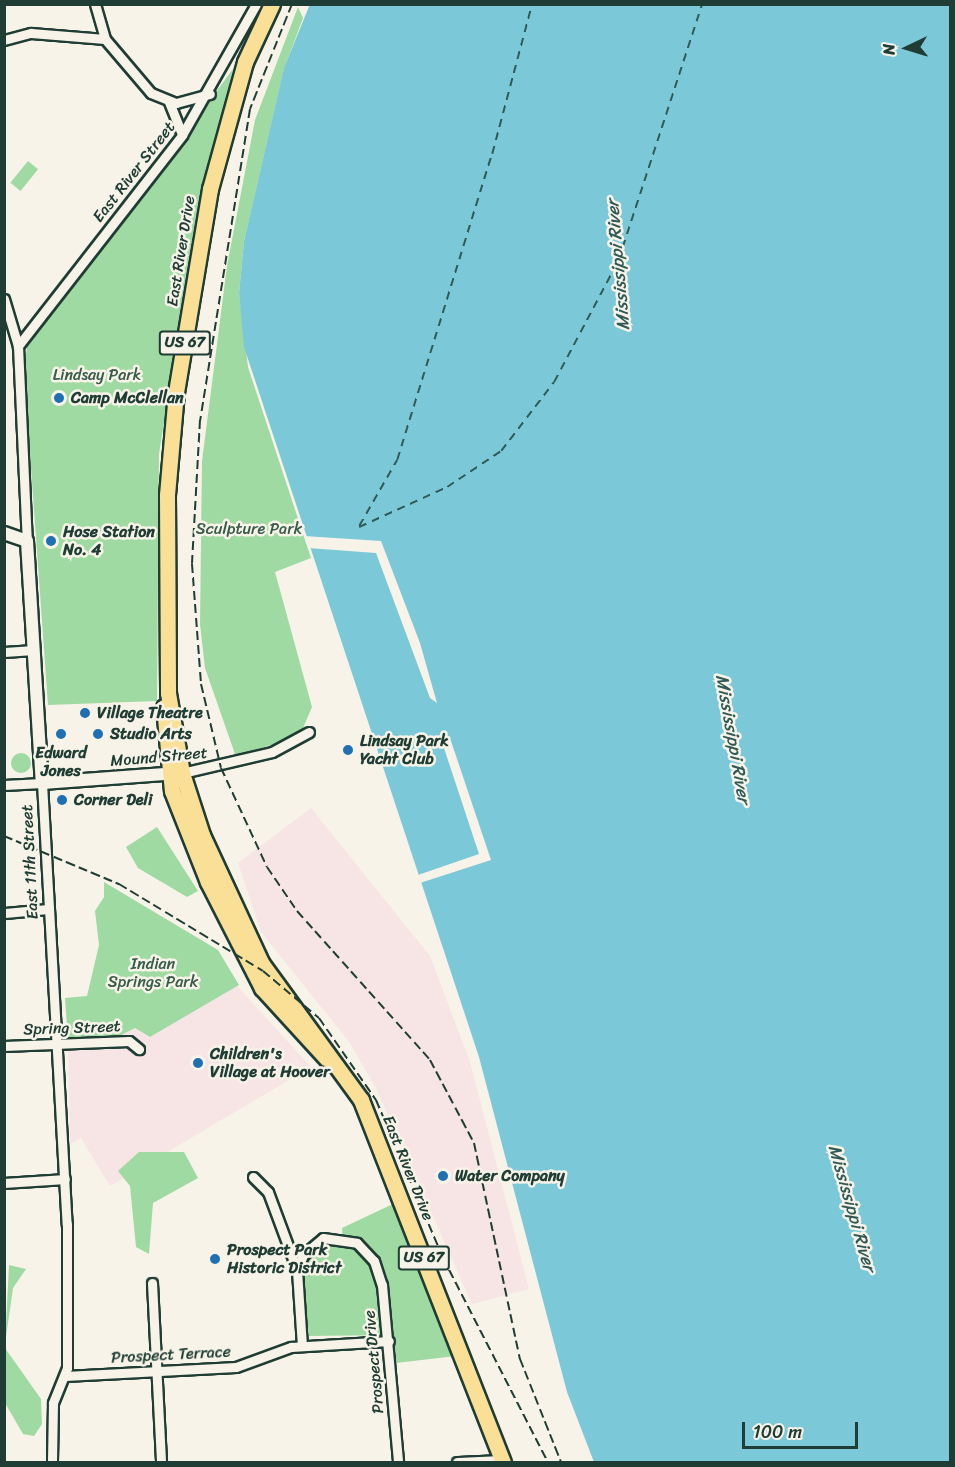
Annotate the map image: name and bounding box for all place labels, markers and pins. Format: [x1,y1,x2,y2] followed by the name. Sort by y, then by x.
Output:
[71,388,183,408] place label: Camp McClellan
[52,391,66,405] marker: Camp McClellan
[63,522,155,560] place label: Hose Station No. 4
[44,534,58,548] marker: Hose Station No. 4
[97,703,203,723] place label: Village Theatre
[78,706,92,720] marker: Village Theatre
[110,724,191,744] place label: Studio Arts
[54,727,68,741] marker: Edward Jones
[91,727,105,741] marker: Studio Arts
[360,731,449,769] place label: Lindsay Park Yacht Club
[35,743,87,781] place label: Edward Jones
[341,743,355,757] marker: Lindsay Park Yacht Club
[74,790,153,810] place label: Corner Deli
[55,793,69,807] marker: Corner Deli
[210,1044,330,1082] place label: Children's Village at Hoover
[191,1056,205,1070] marker: Children's Village at Hoover
[455,1166,565,1186] place label: Water Company
[436,1169,450,1183] marker: Water Company
[227,1240,343,1278] place label: Prospect Park Historic District
[208,1252,222,1266] marker: Prospect Park Historic District

